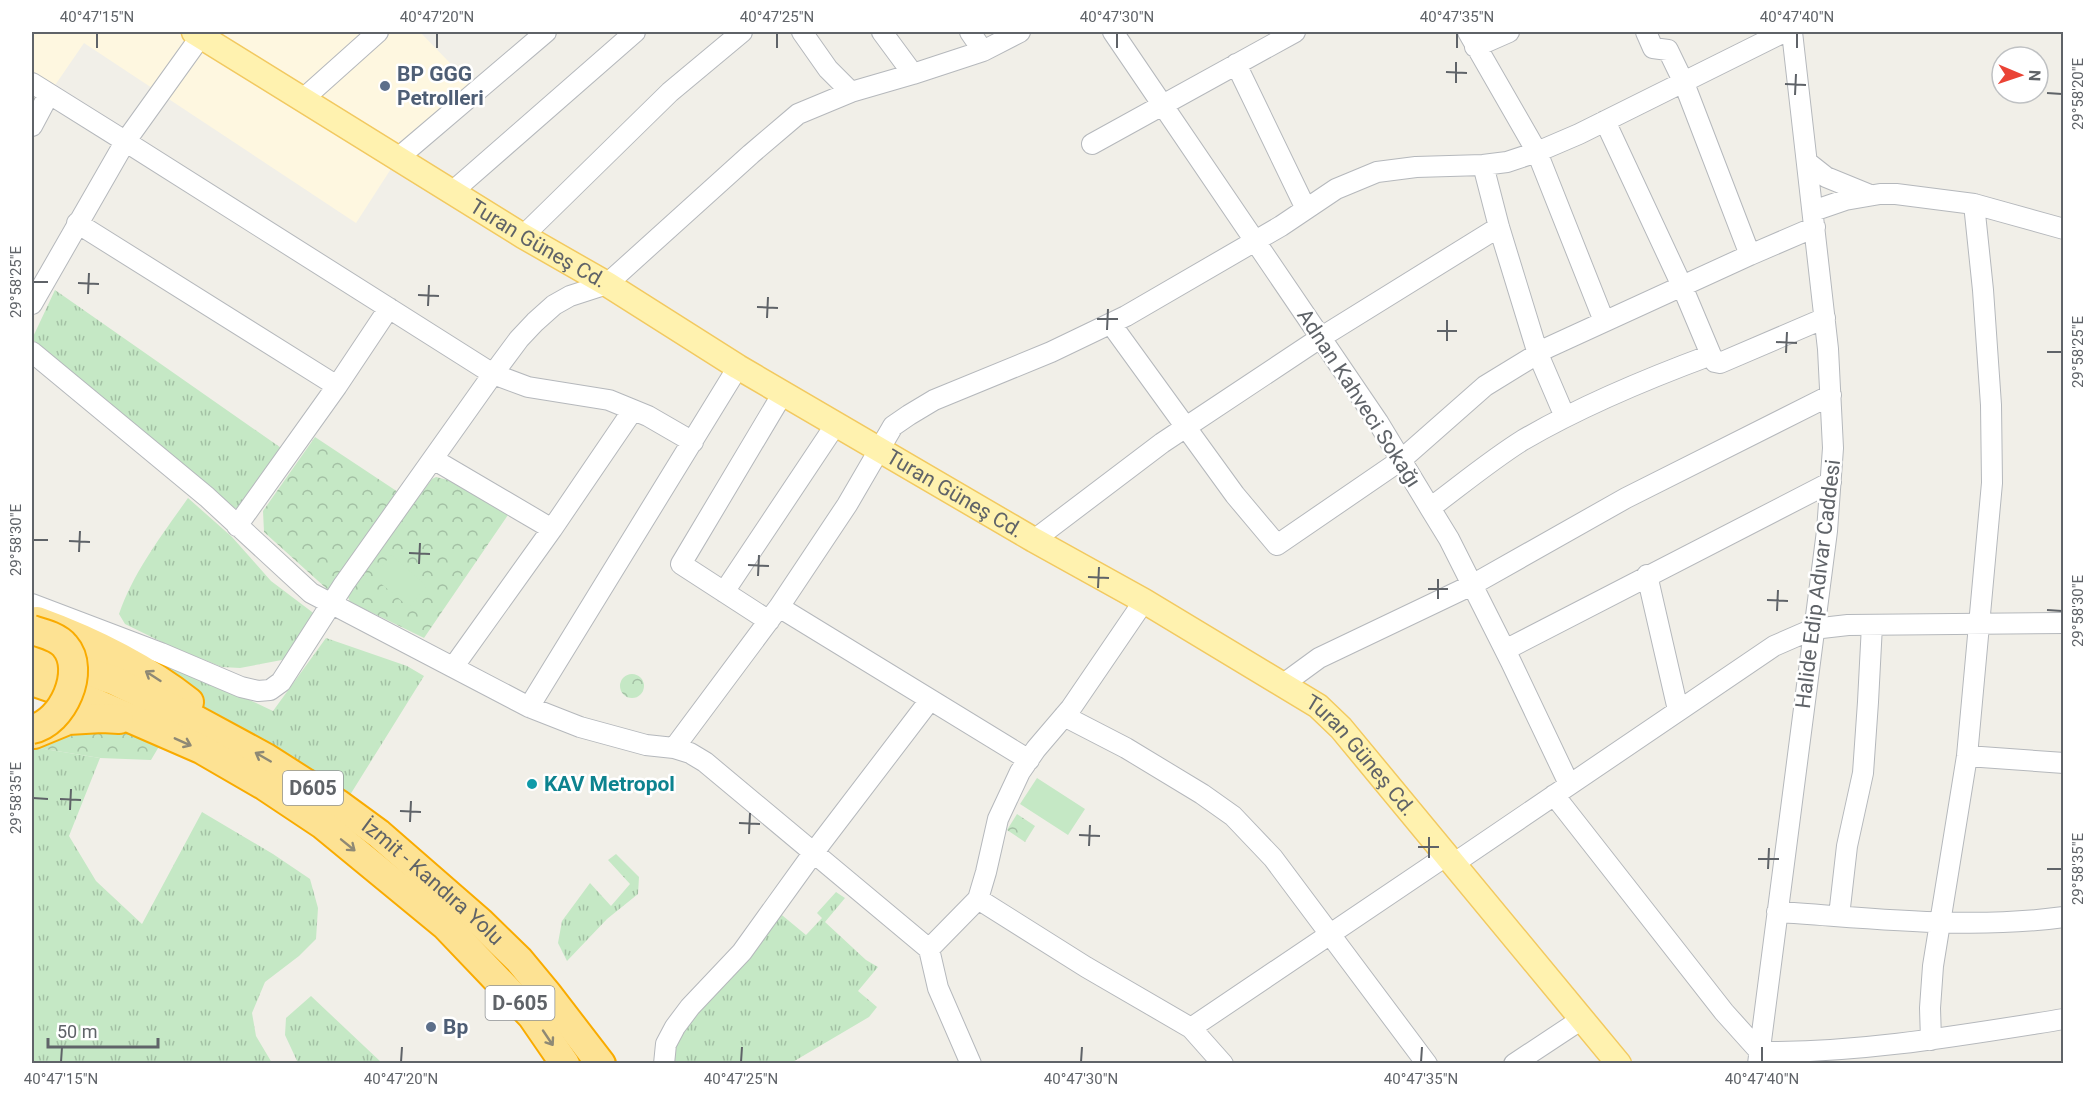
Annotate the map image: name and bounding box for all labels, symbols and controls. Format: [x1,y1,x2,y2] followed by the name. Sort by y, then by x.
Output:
[60,8,134,26] text: 40°47'15"N
[400,8,474,26] text: 40°47'20"N
[740,8,814,26] text: 40°47'25"N
[1080,8,1154,26] text: 40°47'30"N
[1420,8,1494,26] text: 40°47'35"N
[1760,8,1834,26] text: 40°47'40"N
[1990,45,2050,105] north arrow
[2069,57,2087,130] text: 29°58'20"E
[397,62,484,110] place label: BP GGG Petrolleri
[2025,70,2044,81] text: N
[378,79,392,93] marker: BP GGG Petrolleri
[466,194,610,293] street label: Turan Güneş Cd.
[7,245,25,318] text: 29°58'25"E
[1292,304,1426,492] street label: Adnan Kahveci Sokağı
[2069,315,2087,388] text: 29°58'25"E
[882,444,1027,543] street label: Turan Güneş Cd.
[1791,458,1845,710] street label: Halide Edip Adıvar Caddesi
[7,503,25,576] text: 29°58'30"E
[2069,574,2087,647] text: 29°58'30"E
[144,670,161,683] one-way arrow
[1302,690,1421,821] street label: Turan Güneş Cd.
[174,737,192,748] one-way arrow
[255,750,272,762] one-way arrow
[7,761,25,834] text: 29°58'35"E
[283,771,343,805] road number: D605
[544,772,675,796] place label: KAV Metropol
[525,777,539,791] marker: KAV Metropol
[357,813,508,950] street label: İzmit - Kandıra Yolu
[2069,832,2087,905] text: 29°58'35"E
[339,839,355,852] one-way arrow
[486,986,554,1020] road number: D-605
[48,1011,158,1049] scale bar
[443,1015,468,1039] place label: Bp
[424,1020,438,1034] marker: Bp
[57,1021,97,1042] text: 50 m
[542,1029,554,1046] one-way arrow
[24,1070,98,1088] text: 40°47'15"N
[364,1070,438,1088] text: 40°47'20"N
[704,1070,778,1088] text: 40°47'25"N
[1044,1070,1118,1088] text: 40°47'30"N
[1384,1070,1458,1088] text: 40°47'35"N
[1725,1070,1799,1088] text: 40°47'40"N

